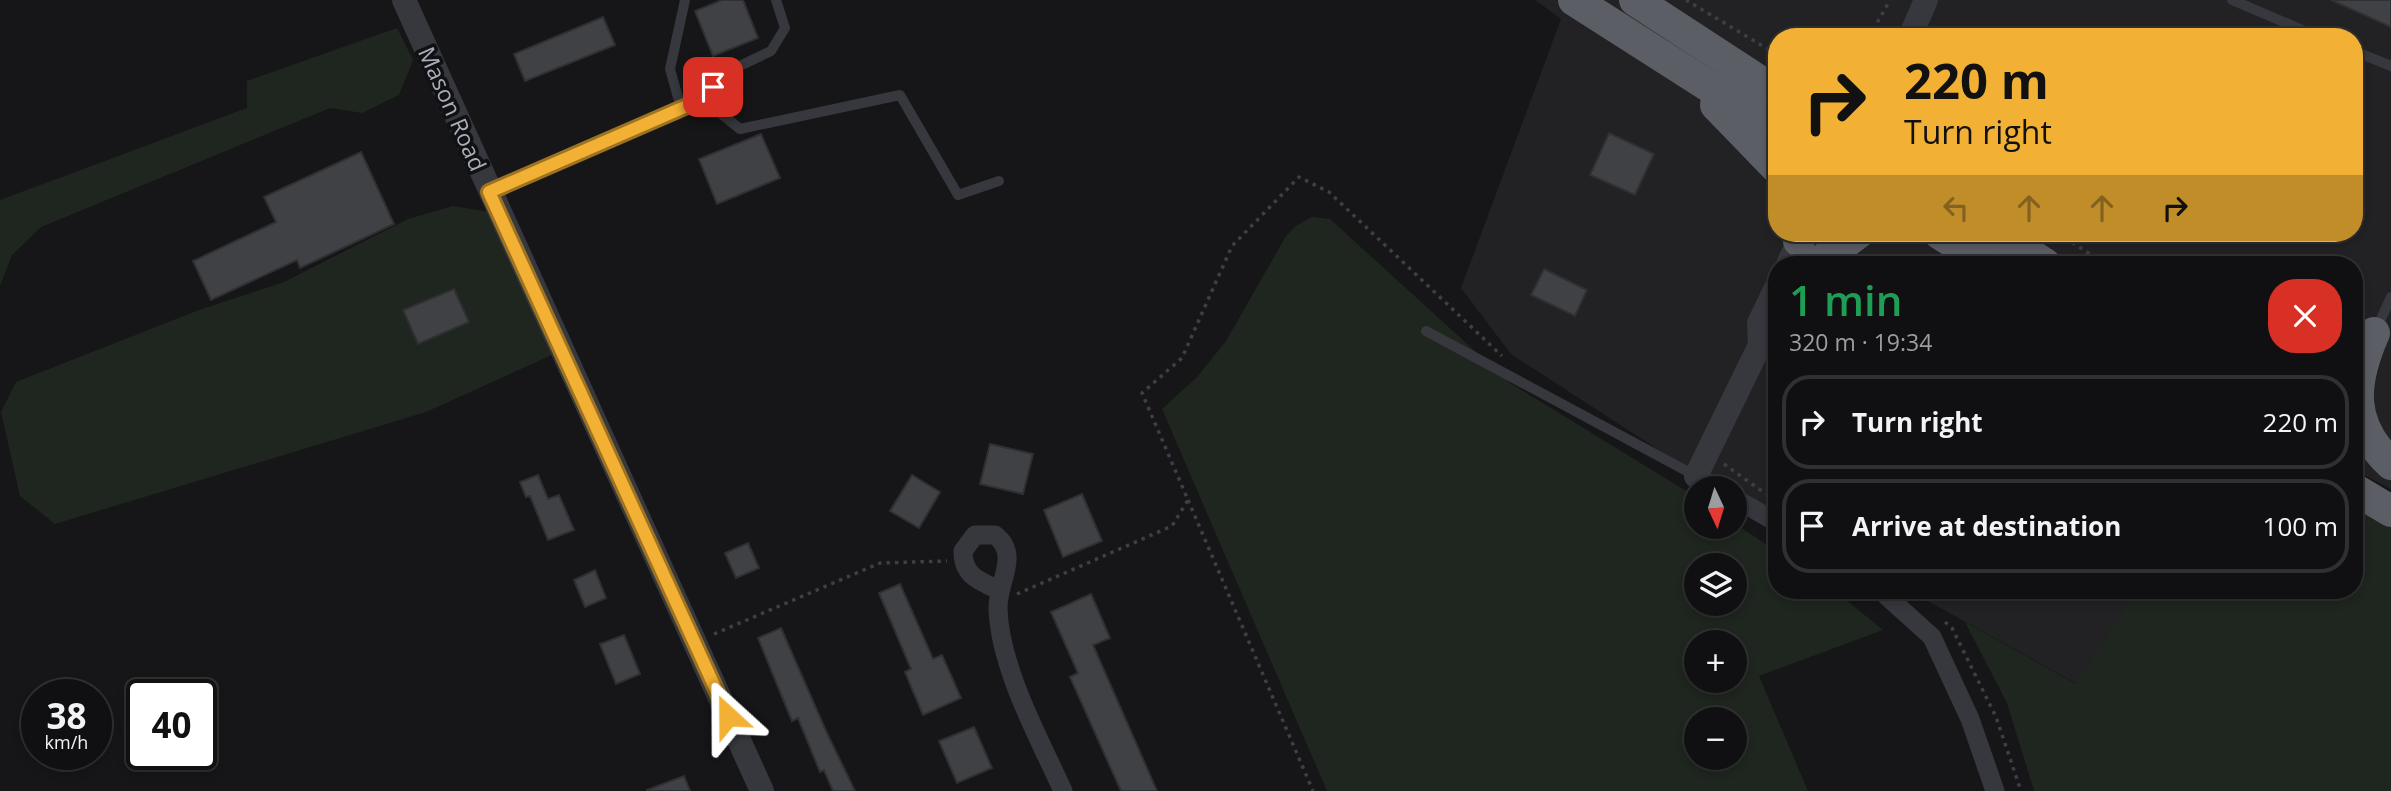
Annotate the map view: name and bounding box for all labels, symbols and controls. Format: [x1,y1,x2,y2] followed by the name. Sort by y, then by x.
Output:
[411,41,495,176] street label: Mason Road
[1904,47,2049,113] text: 220 m
[1789,56,1880,147] icon: right
[683,57,743,117] pin
[694,68,732,106] icon: arrive
[1904,110,2052,153] text: Turn right
[1937,189,1975,227] icon: left
[2010,189,2048,227] icon: ahead
[2083,189,2121,227] icon: ahead
[2156,189,2194,227] icon: right
[1789,271,1902,328] text: 1 min
[2268,279,2342,353] button: close
[1789,326,1932,358] text: 320 m · 19:34
[1793,403,1831,441] icon: right
[1852,404,1983,440] text: Turn right
[2263,404,2338,440] text: 220 m
[1684,476,1746,539] north arrow
[1684,476,1747,770] map controls
[1793,507,1831,545] icon: arrive
[1852,508,2121,544] text: Arrive at destination
[2263,508,2338,544] text: 100 m
[1684,553,1747,616] button: layers
[1684,630,1747,693] button: +
[126,679,217,770] speed limit sign: 40
[691,679,765,753] position arrow
[46,692,87,739] text: 38
[1684,707,1747,770] button: −
[45,730,88,754] text: km/h

